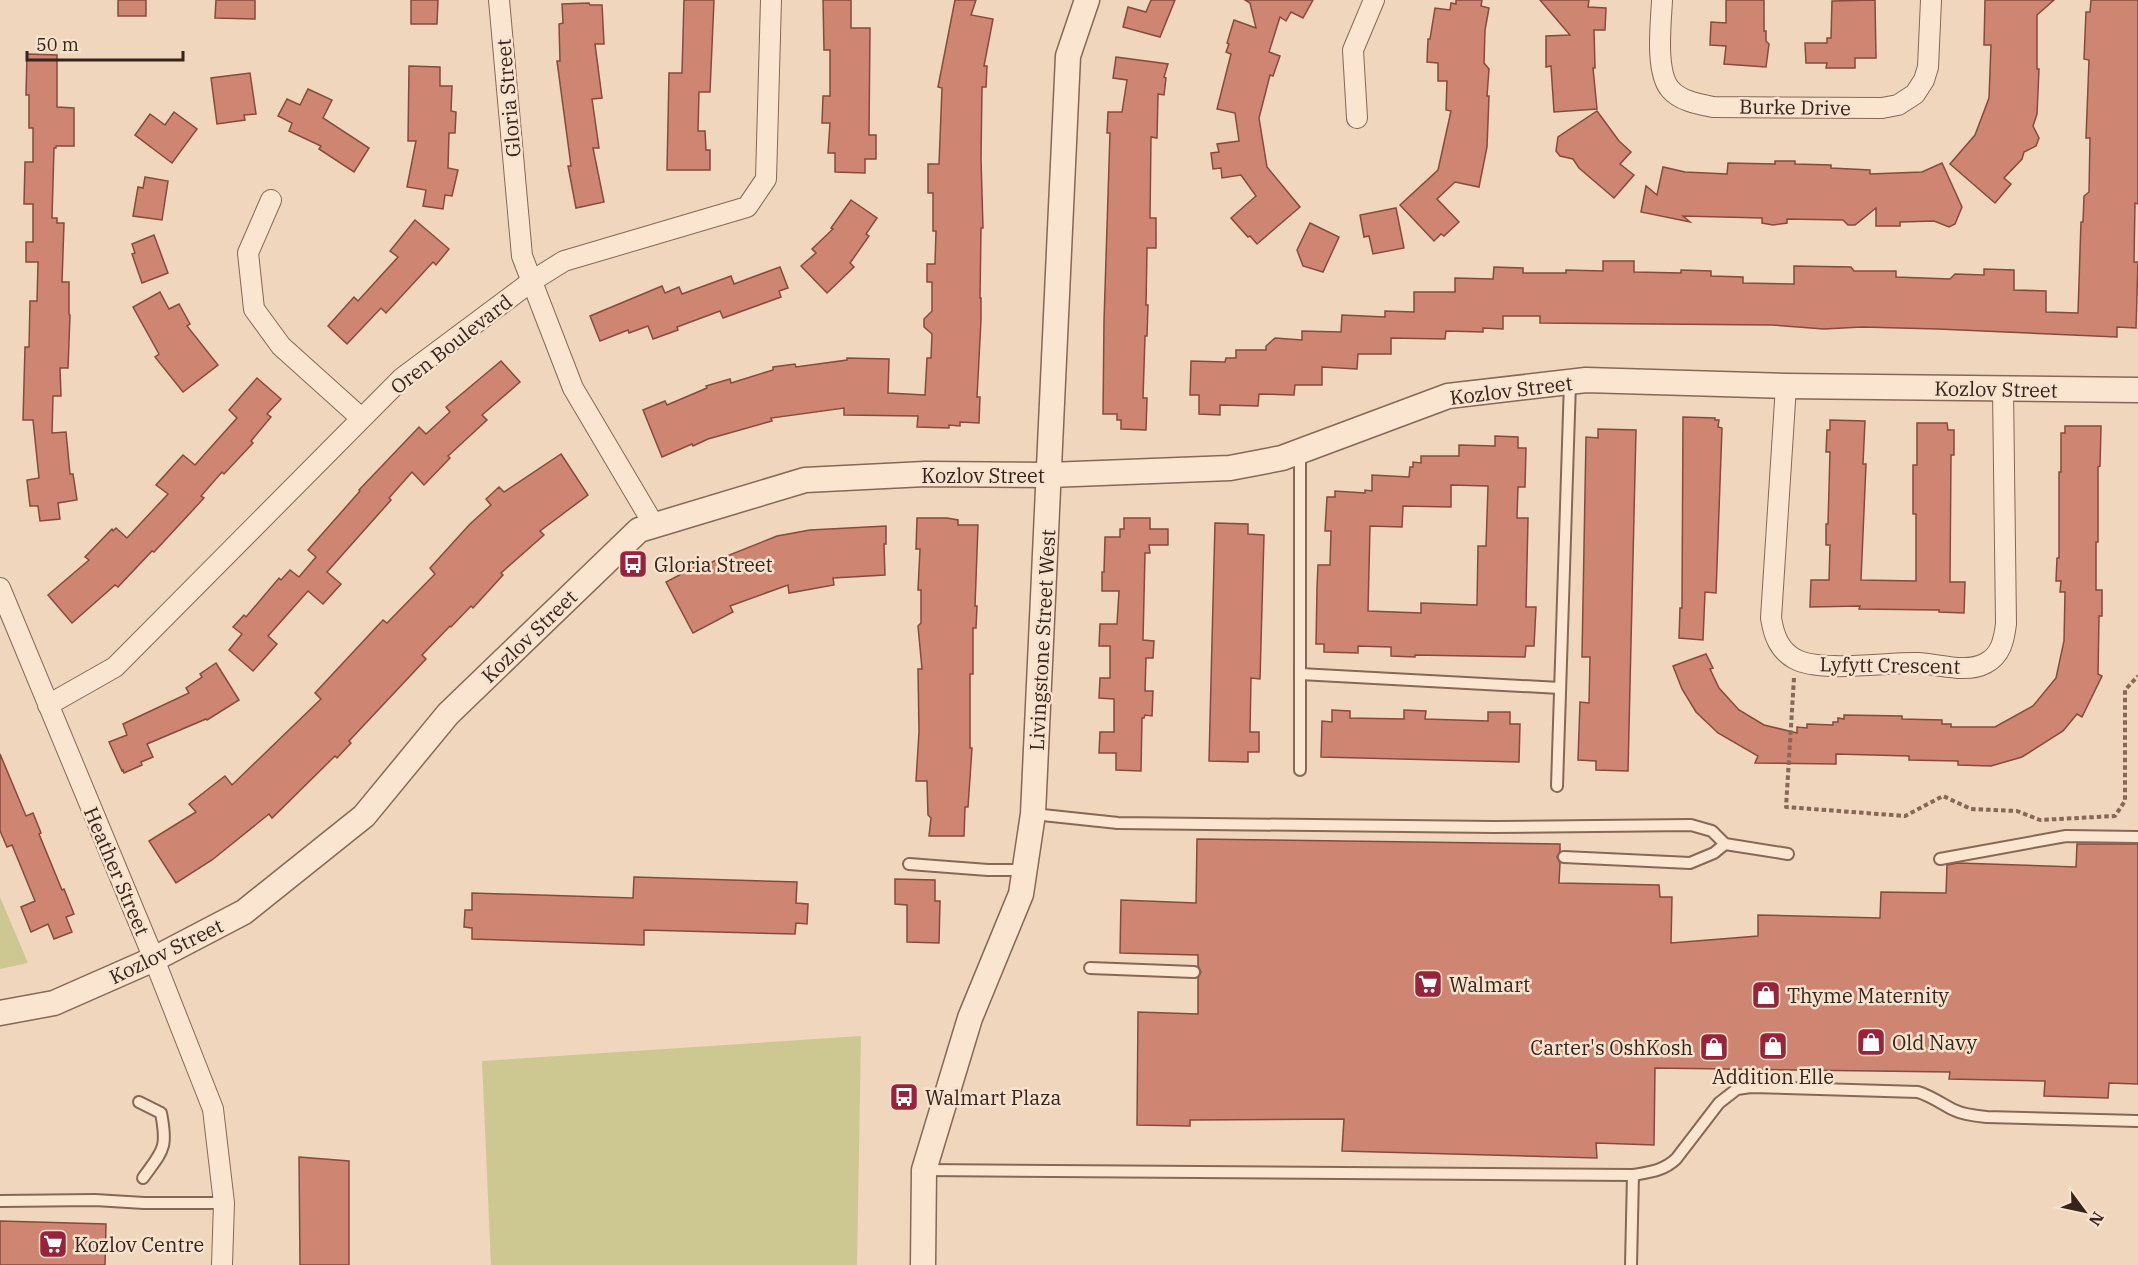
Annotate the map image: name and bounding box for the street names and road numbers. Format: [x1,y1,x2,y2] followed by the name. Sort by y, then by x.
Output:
[489,38,527,158] street label: Gloria Street
[1739,93,1851,121] street label: Burke Drive
[385,288,517,400] street label: Oren Boulevard
[1448,369,1574,411] street label: Kozlov Street
[1934,374,2058,404] street label: Kozlov Street
[921,462,1045,489] street label: Kozlov Street
[1023,529,1061,751] street label: Livingstone Street West
[475,583,583,689] street label: Kozlov Street
[1819,650,1961,680] street label: Lyfytt Crescent
[78,803,156,939] street label: Heather Street
[105,912,227,990] street label: Kozlov Street

